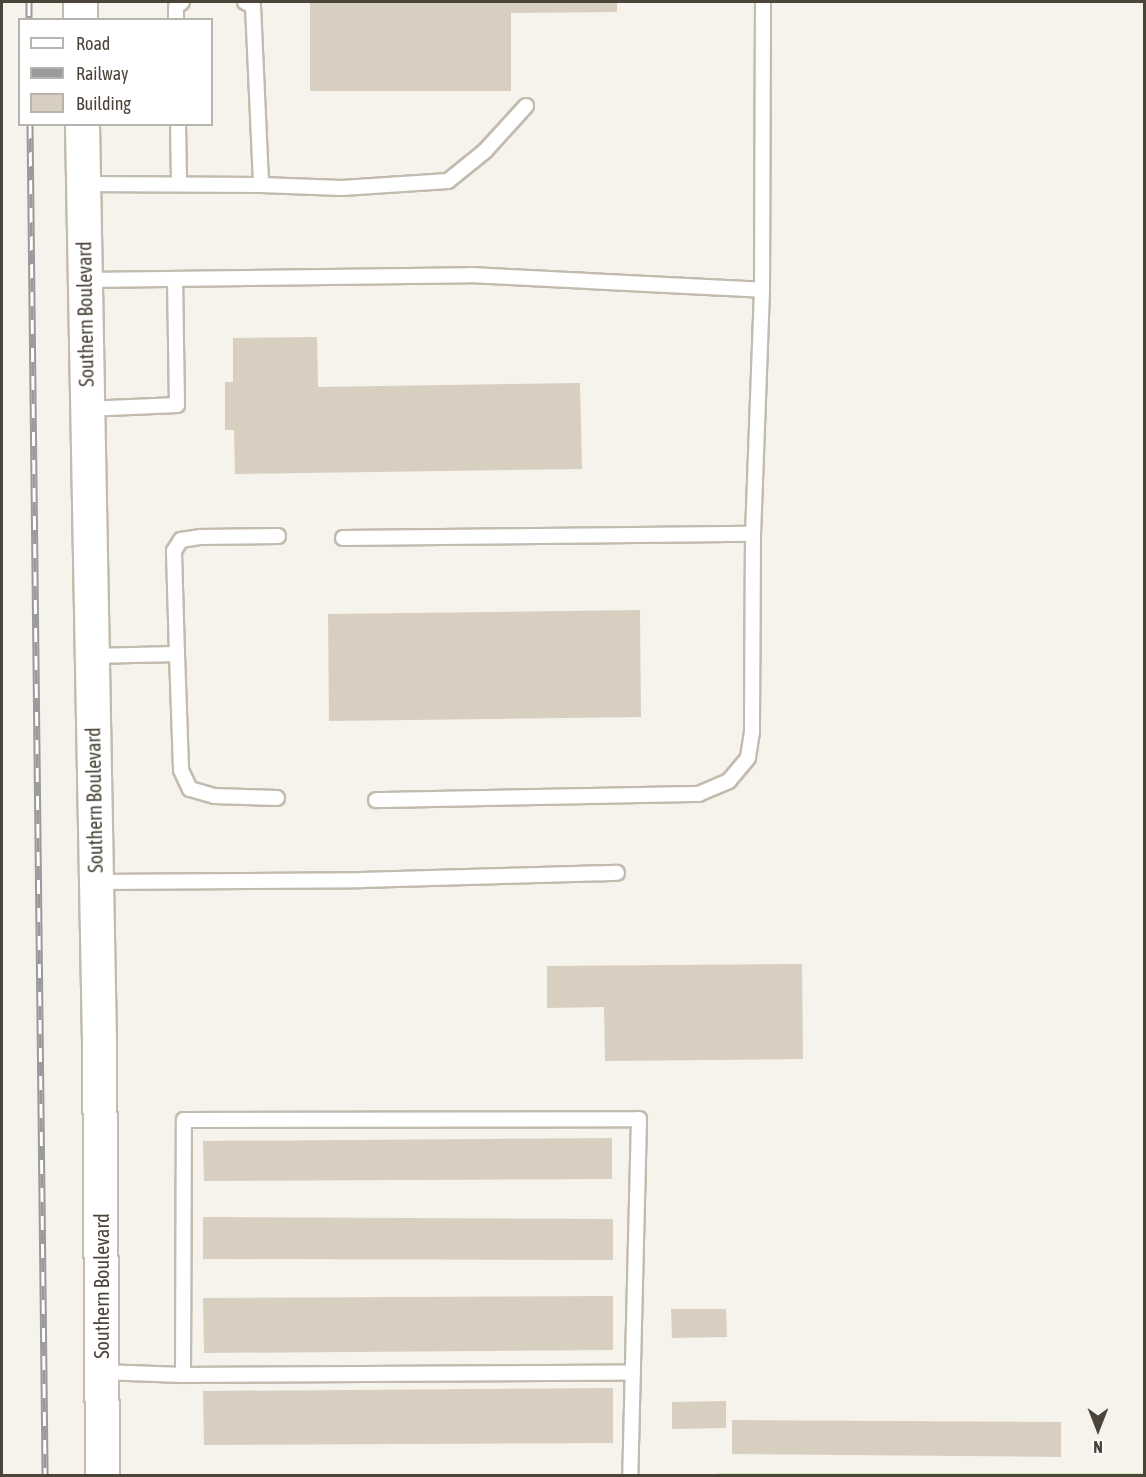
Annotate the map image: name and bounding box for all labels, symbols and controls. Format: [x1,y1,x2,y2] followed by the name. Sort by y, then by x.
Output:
[18,18,213,126] legend
[76,33,110,54] text: Road
[76,63,128,84] text: Railway
[76,93,131,114] text: Building
[72,241,98,387] street label: Southern Boulevard
[81,727,107,873] street label: Southern Boulevard
[89,1213,113,1359] street label: Southern Boulevard
[1068,1399,1128,1459] north arrow
[1093,1438,1103,1456] text: N

